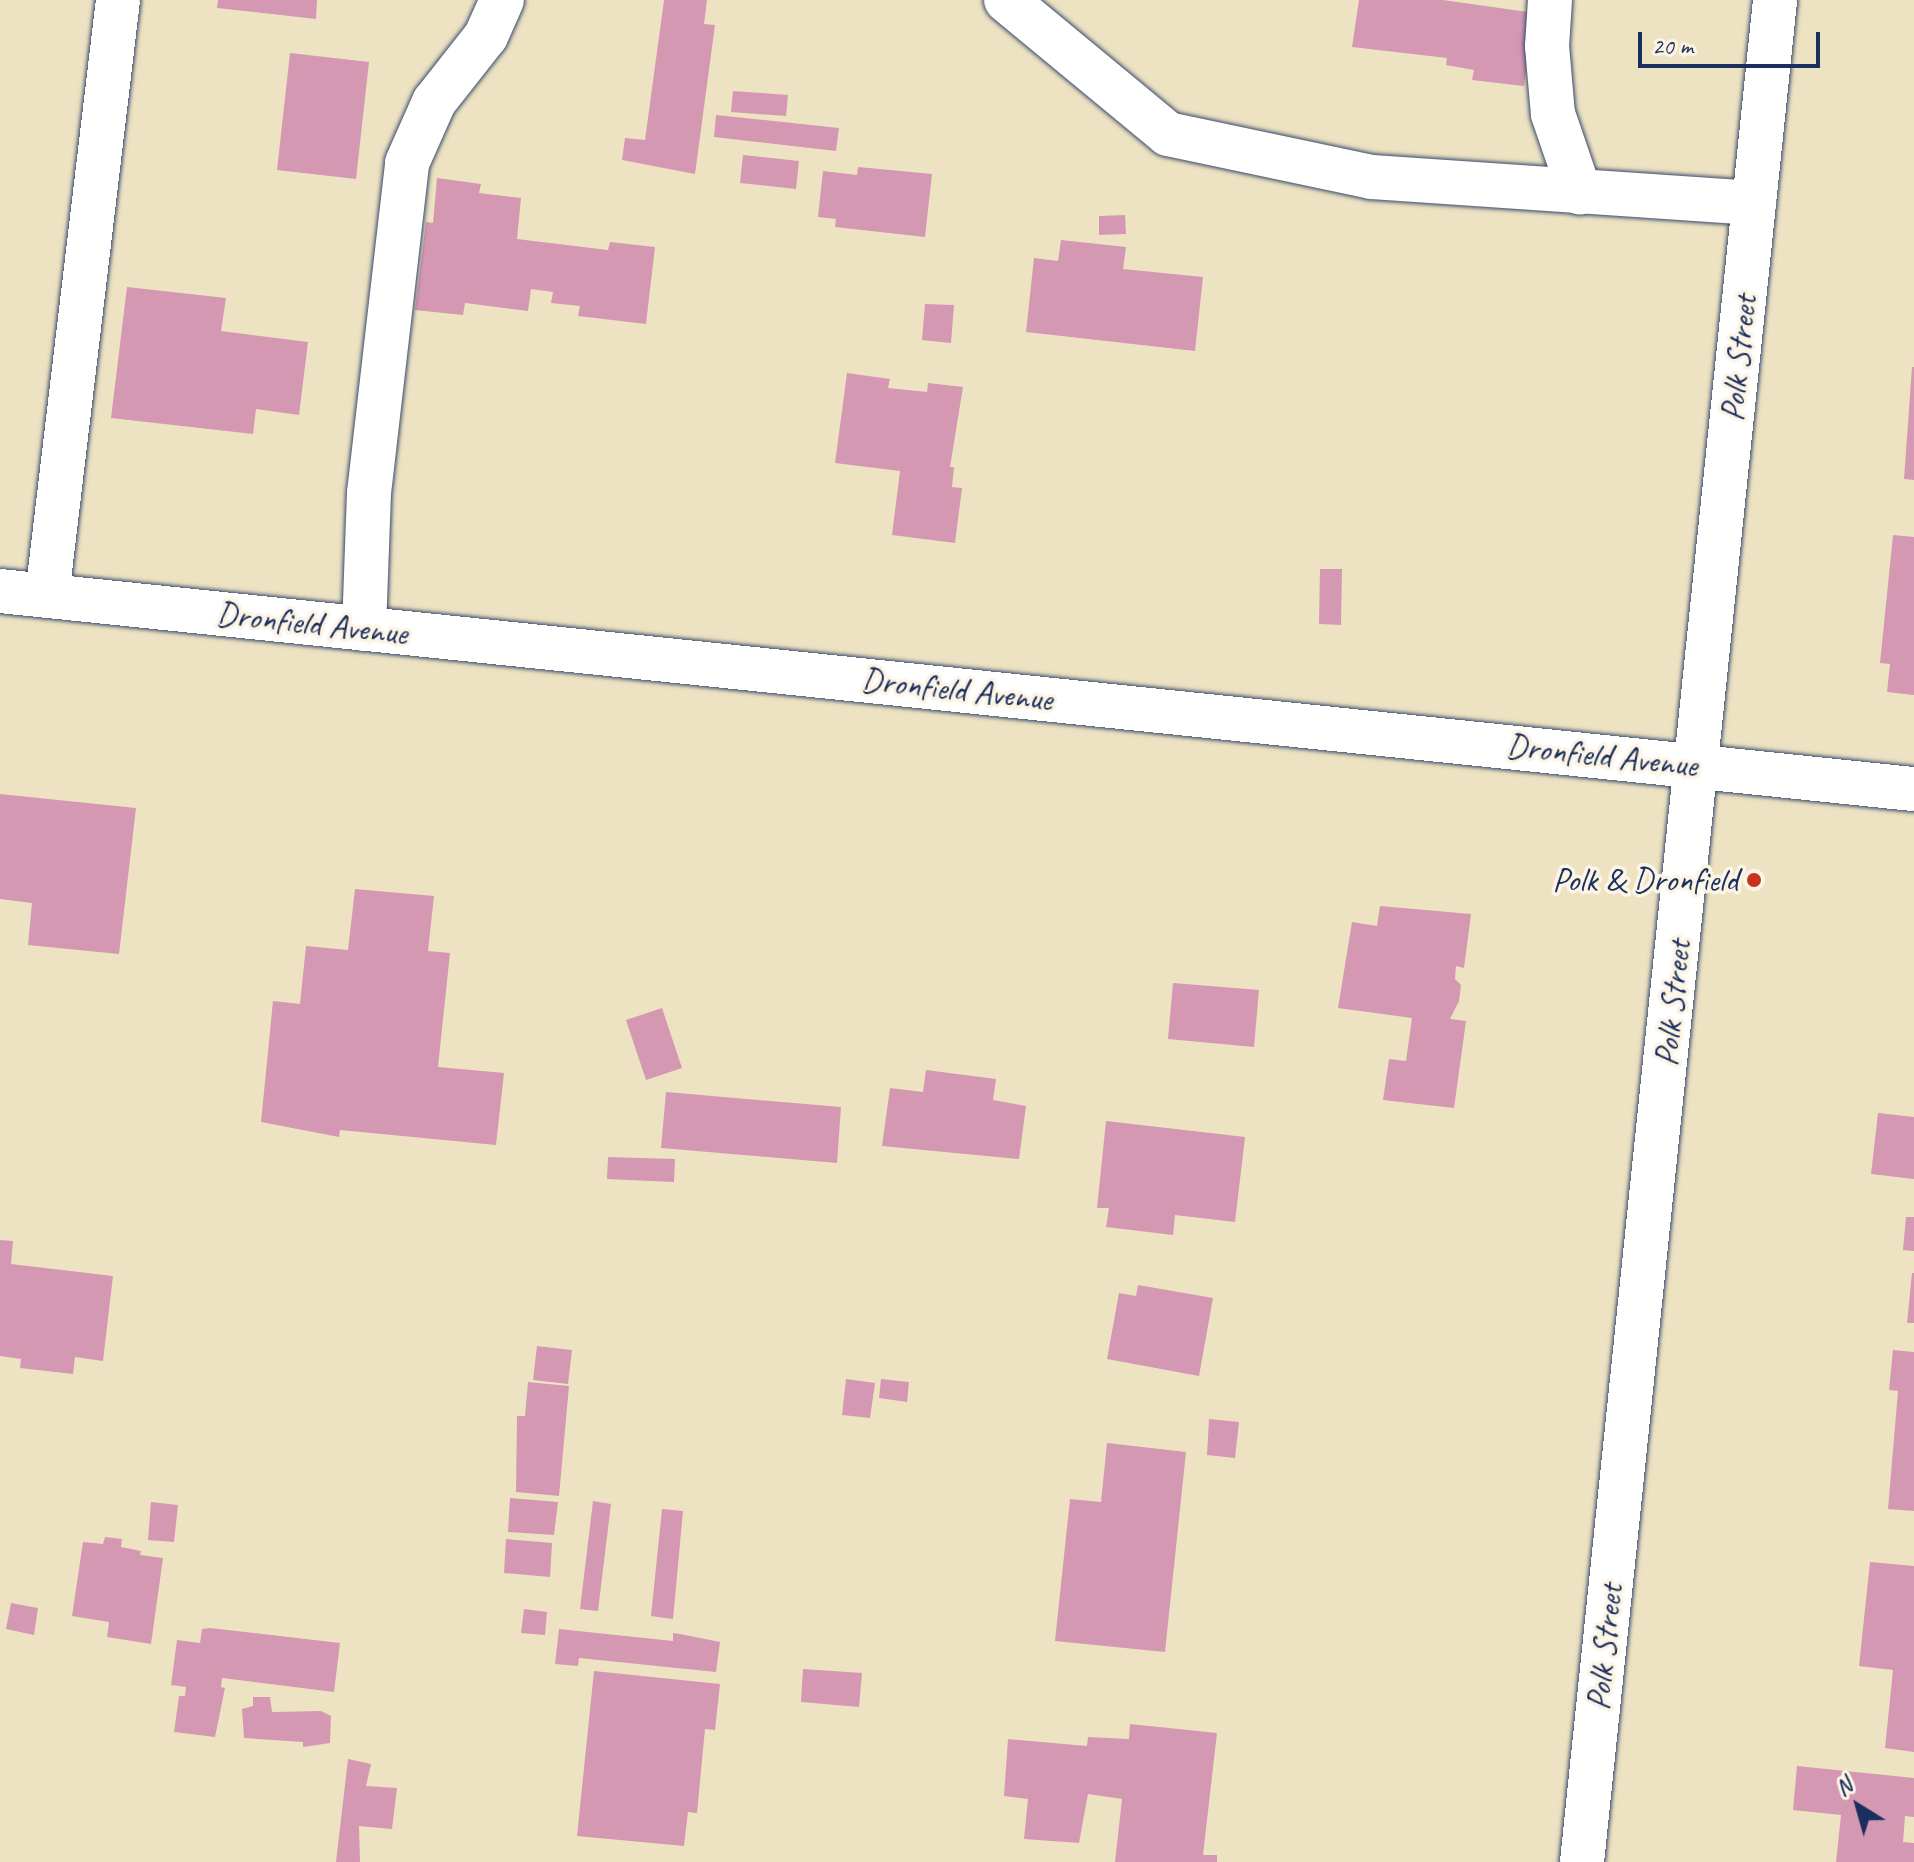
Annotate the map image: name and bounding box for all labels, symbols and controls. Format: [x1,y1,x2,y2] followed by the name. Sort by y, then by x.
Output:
[1642,16,1824,66] scale bar
[1652,31,1693,61] text: 20 m
[1711,293,1765,423] street label: Polk Street
[215,593,409,653] street label: Dronfield Avenue
[860,659,1054,719] street label: Dronfield Avenue
[1505,725,1699,785] street label: Dronfield Avenue
[1552,860,1738,900] place label: Polk & Dronfield
[1745,871,1763,889] marker: Polk & Dronfield
[1645,938,1699,1068] street label: Polk Street
[1577,1582,1631,1712] street label: Polk Street
[1818,1766,1898,1846] north arrow
[1830,1772,1857,1802] text: N

